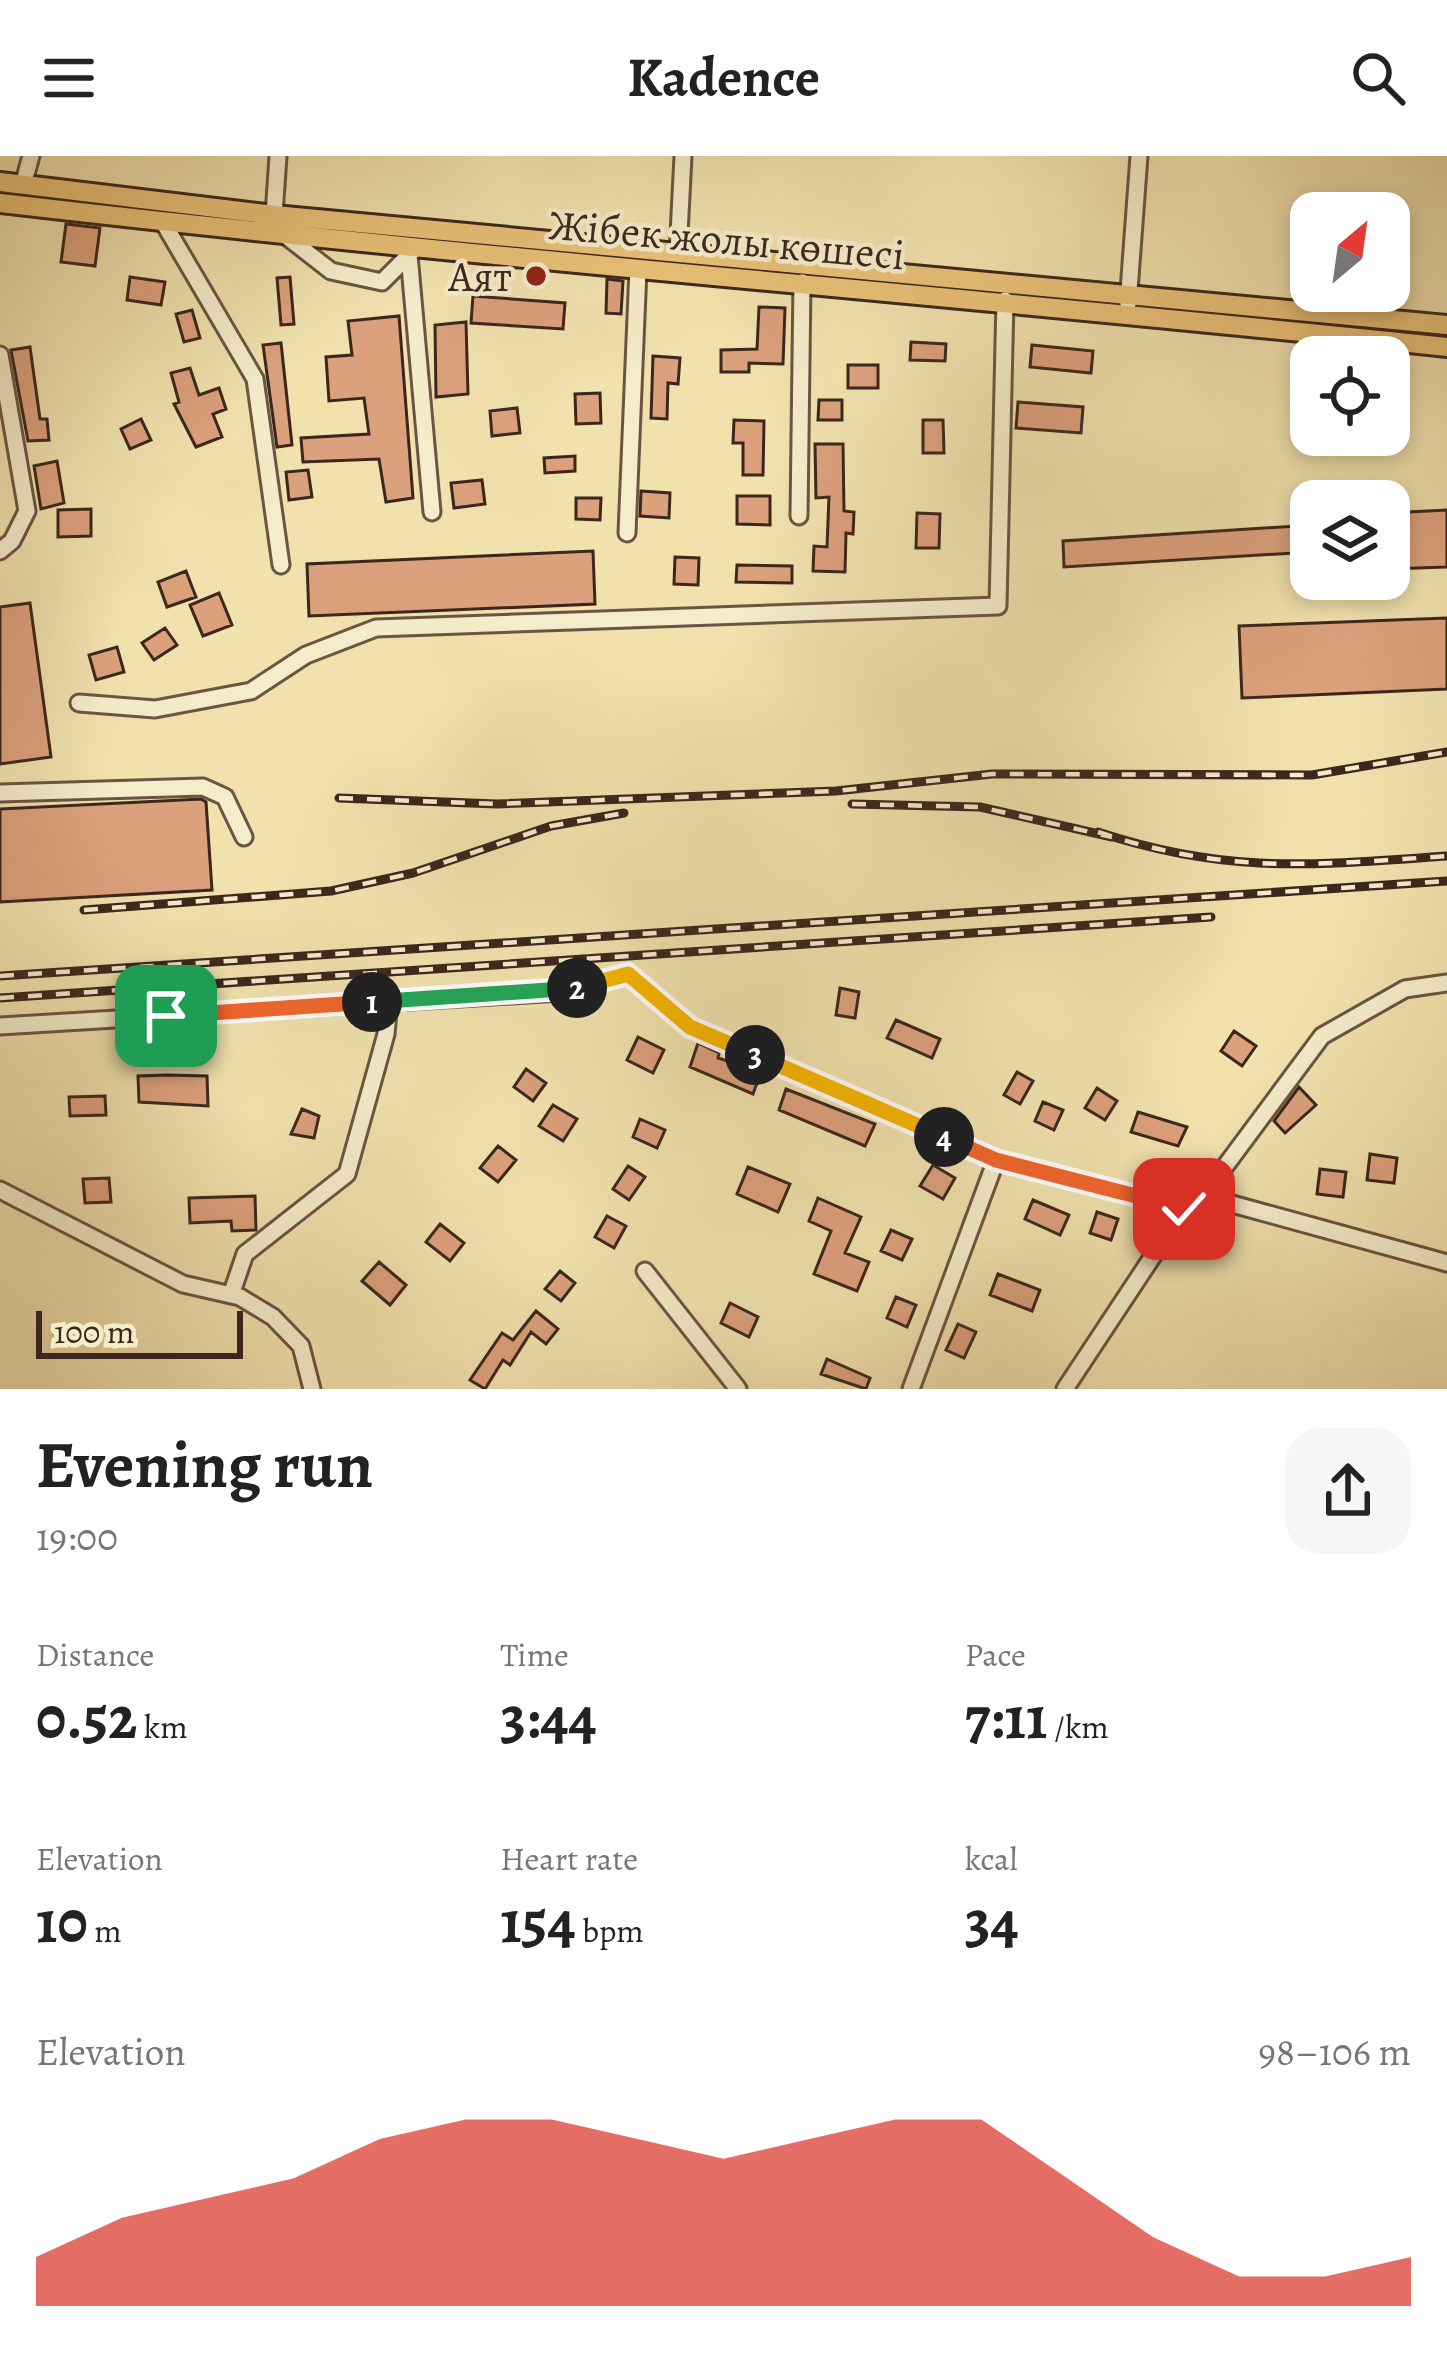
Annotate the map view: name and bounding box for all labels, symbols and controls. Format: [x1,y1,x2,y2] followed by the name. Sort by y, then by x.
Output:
[627,41,820,115] text: Kadence
[36,45,102,111] icon: menu
[1345,45,1411,111] icon: search
[1290,192,1410,312] north arrow
[1290,192,1410,600] map controls
[547,196,907,283] street label: Жібек жолы көшесі
[448,248,512,305] place label: Аят
[523,263,549,289] marker: Аят
[1290,336,1410,456] button: locate
[1290,480,1410,600] button: layers
[547,958,607,1018] pin: 2
[115,965,217,1067] pin
[569,965,585,1010] text: 2
[342,972,402,1032] pin: 1
[366,979,378,1024] text: 1
[133,983,199,1049] icon: arrive
[725,1025,785,1085] pin: 3
[748,1032,762,1077] text: 3
[914,1107,974,1167] pin: 4
[936,1114,952,1159] text: 4
[1133,1158,1235,1260] pin
[1151,1176,1217,1242] icon: check
[36,1305,243,1358] scale bar
[54,1309,134,1354] text: 100 m
[36,1420,373,1510] text: Evening run
[1285,1428,1411,1554] button: share
[36,1510,118,1563] text: 19:00
[36,1632,154,1677] text: Distance
[500,1632,569,1677] text: Time
[965,1632,1026,1677] text: Pace
[36,1677,137,1759] text: 0.52
[500,1677,597,1759] text: 3:44
[965,1677,1048,1759] text: 7:11
[137,1704,188,1749] text: km
[1048,1704,1109,1749] text: /km
[36,1836,163,1881] text: Elevation
[500,1836,638,1881] text: Heart rate
[965,1836,1018,1881] text: kcal
[36,1881,88,1963] text: 10
[500,1881,576,1963] text: 154
[965,1881,1019,1963] text: 34
[88,1908,122,1953] text: m
[576,1908,644,1953] text: bpm
[36,2025,186,2078] text: Elevation
[1258,2025,1411,2078] text: 98–106 m

